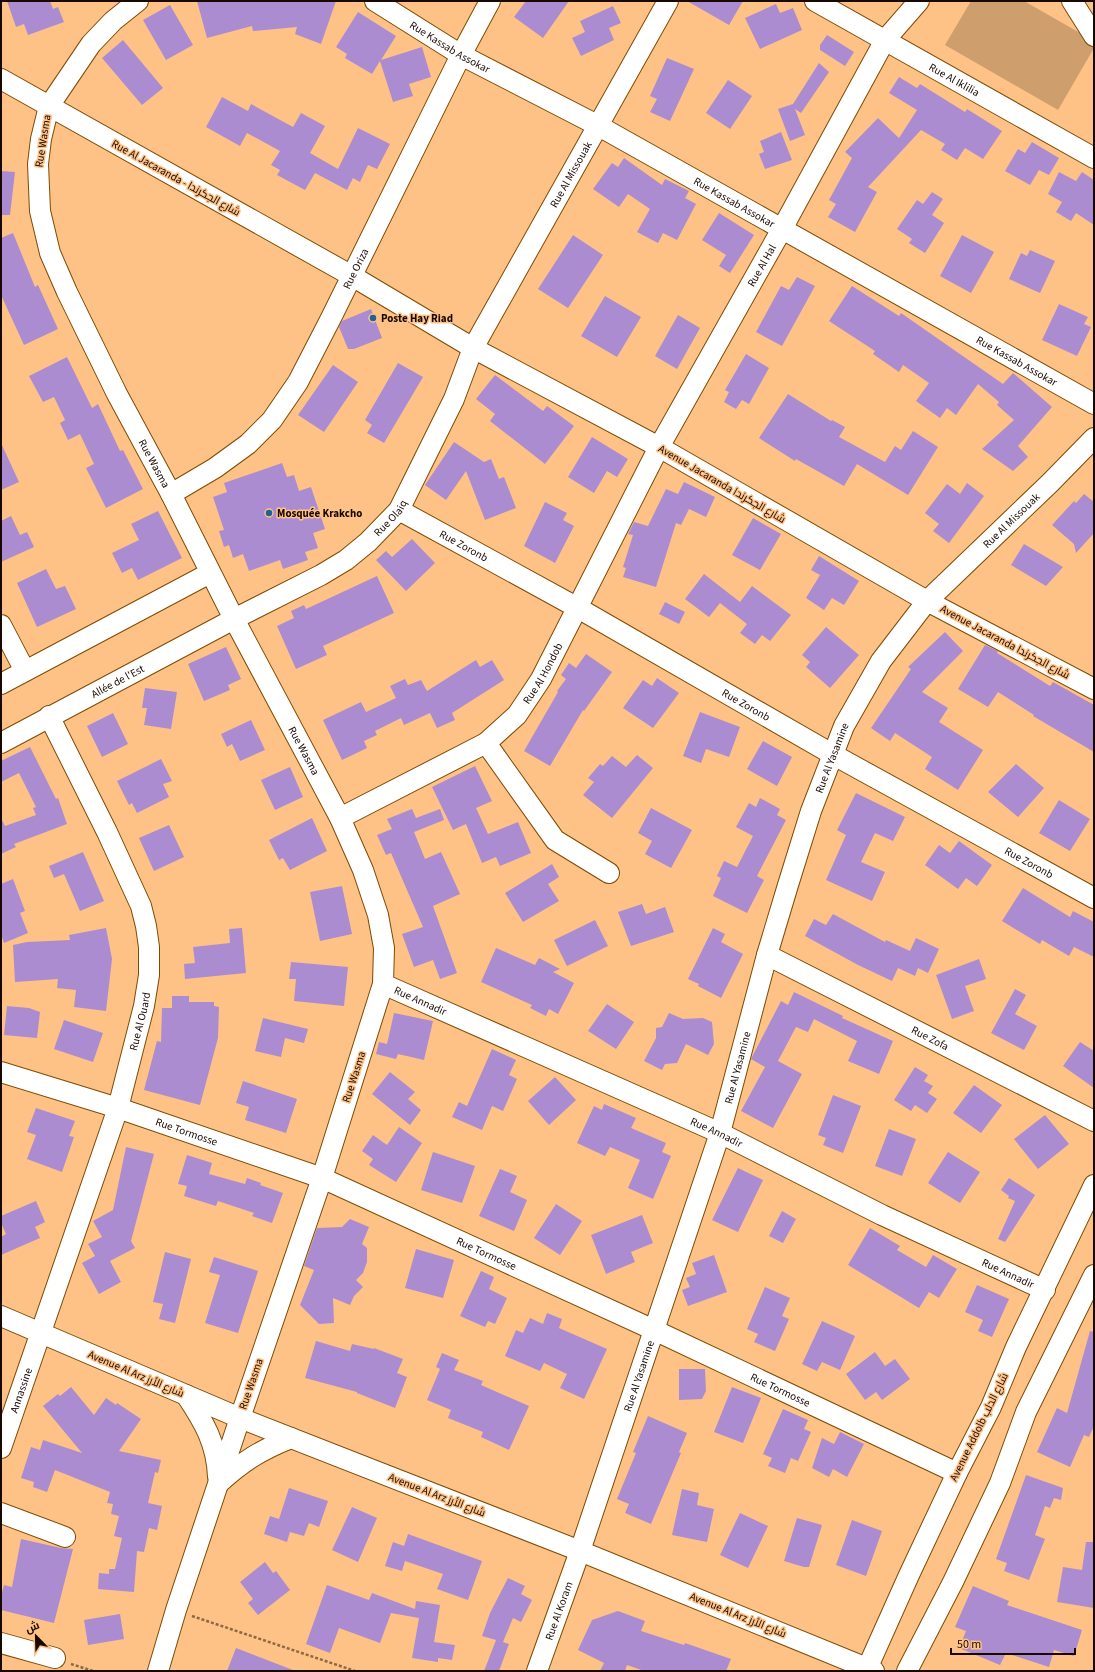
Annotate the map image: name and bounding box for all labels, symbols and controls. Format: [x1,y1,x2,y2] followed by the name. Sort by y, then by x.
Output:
[407,17,493,76] street label: Rue Kassab Assokar
[926,59,982,100] street label: Rue Al Iklilia
[31,114,55,168] street label: Rue Wasma
[109,136,243,220] street label: Rue Al Jacaranda - شارع الجكرندا
[546,138,595,210] street label: Rue Al Missouak
[691,173,778,231] street label: Rue Kassab Assokar
[744,241,780,289] street label: Rue Al Hal
[339,246,372,292] street label: Rue Oriza
[381,311,453,326] place label: Poste Hay Riad
[368,313,378,323] marker: Poste Hay Riad
[973,332,1060,390] street label: Rue Kassab Assokar
[135,436,174,490] street label: Rue Wasma
[656,441,788,527] street label: Avenue Jacaranda شارع الجكرندا
[979,489,1043,551] street label: Rue Al Missouak
[370,497,410,539] street label: Rue Olaiq
[277,506,362,521] place label: Mosquée Krakcho
[264,508,274,518] marker: Mosquée Krakcho
[437,526,491,565] street label: Rue Zoronb
[938,601,1072,683] street label: Avenue Jacaranda شارع الجكرندا
[519,640,566,707] street label: Rue Al Hondob
[88,661,147,701] street label: Allée de l'Est
[719,685,773,724] street label: Rue Zoronb
[811,719,852,795] street label: Rue Al Yasamine
[285,724,323,778] street label: Rue Wasma
[1002,843,1056,882] street label: Rue Zoronb
[392,982,449,1019] street label: Rue Annadir
[125,991,154,1052] street label: Rue Al Ouard
[909,1022,951,1054] street label: Rue Zofa
[721,1029,754,1105] street label: Rue Al Yasamine
[339,1049,369,1105] street label: Rue Wasma
[688,1113,746,1151] street label: Rue Annadir
[154,1114,220,1149] street label: Rue Tormosse
[454,1233,519,1274] street label: Rue Tormosse
[980,1255,1037,1292] street label: Rue Annadir
[620,1338,658,1414] street label: Rue Al Yasamine
[86,1347,186,1401] street label: Avenue Al Arz شارع الأرز
[235,1356,267,1412] street label: Rue Wasma
[6,1365,36,1415] street label: Annassine
[748,1369,813,1410] street label: Rue Tormosse
[946,1370,1012,1484] street label: Avenue Addolb شارع الدلب
[386,1470,488,1520] street label: Avenue Al Arz شارع الأرز
[541,1579,576,1642] street label: Rue Al Koram
[687,1589,789,1641] street label: Avenue Al Arz شارع الأرز
[16,1616,56,1656] north arrow
[23,1618,42,1637] text: ش
[951,1630,1075,1656] scale bar
[957,1636,981,1653] text: 50 m

